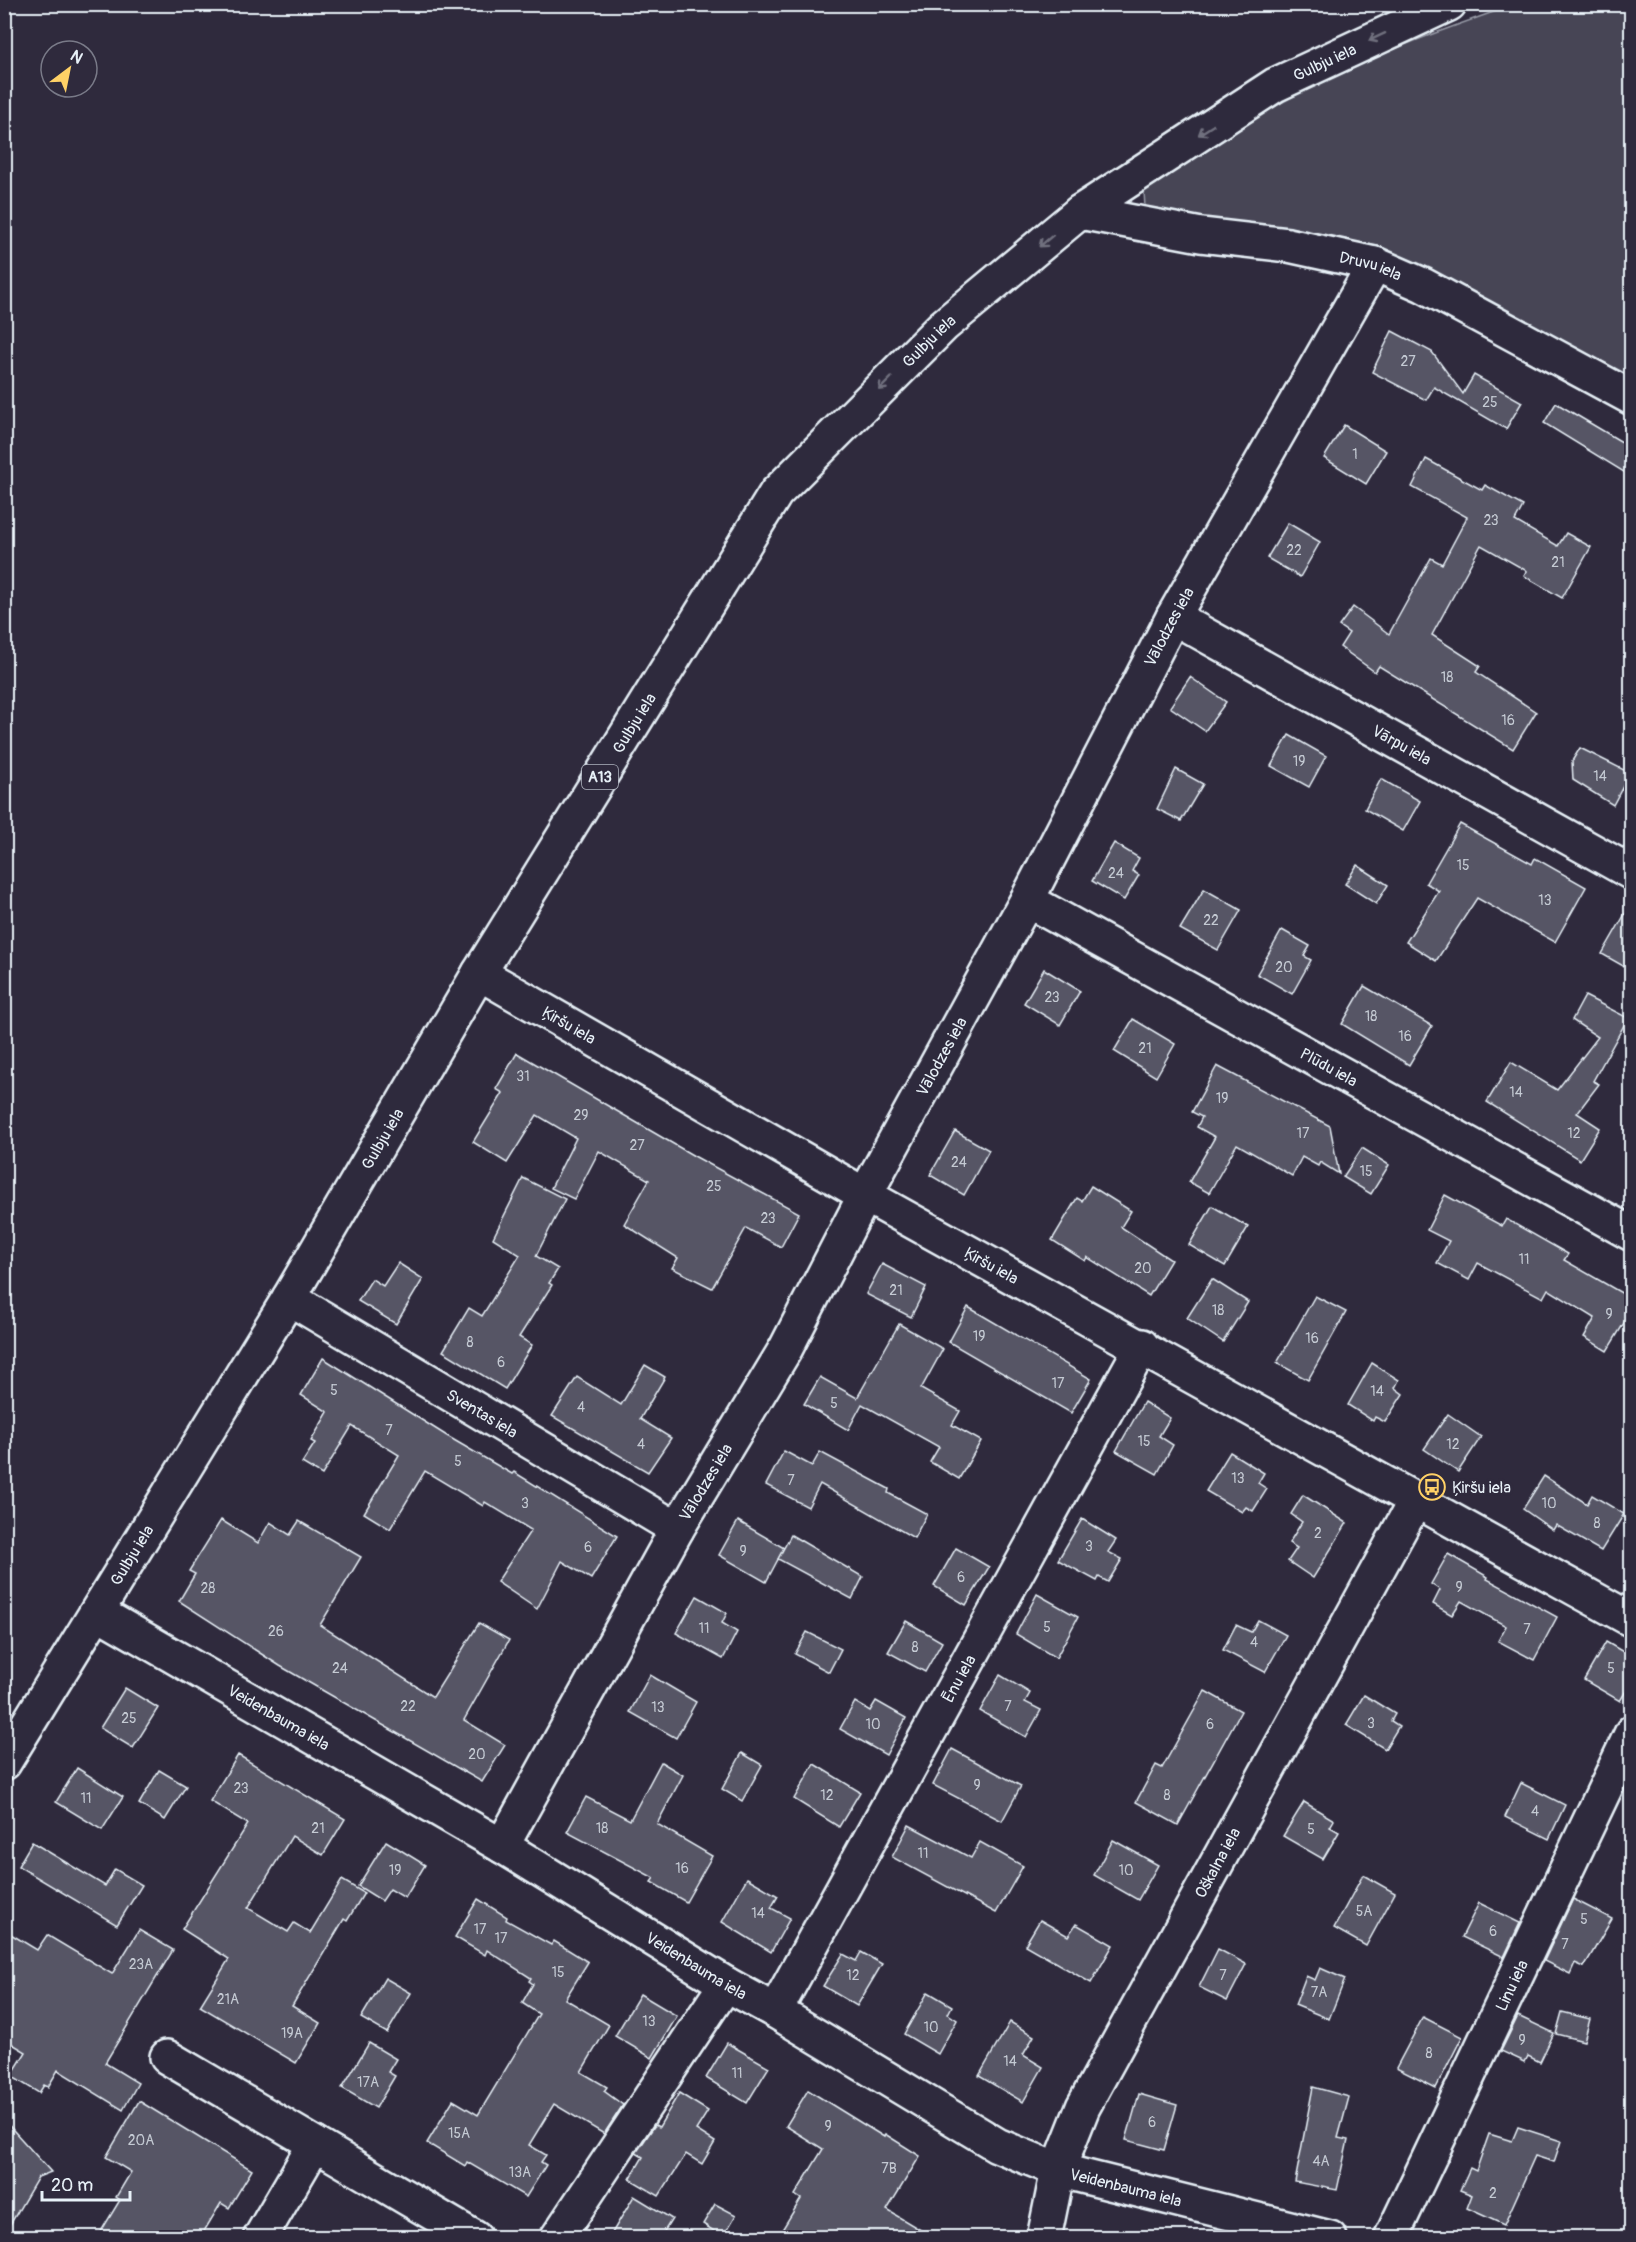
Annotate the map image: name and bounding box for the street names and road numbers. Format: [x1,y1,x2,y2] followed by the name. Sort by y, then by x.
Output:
[1290,40,1360,86] street label: Gulbju iela
[1337,248,1405,286] street label: Druvu iela
[898,311,960,372] street label: Gulbju iela
[1140,584,1199,670] street label: Vālodzes iela
[608,690,661,757] street label: Gulbju iela
[1368,721,1434,770] street label: Vārpu iela
[582,765,618,789] road number: A13
[538,1002,599,1049] street label: Ķiršu iela
[912,1014,972,1100] street label: Vālodzes iela
[1296,1044,1361,1091] street label: Plūdu iela
[357,1105,409,1173] street label: Gulbju iela
[960,1243,1022,1289] street label: Ķiršu iela
[443,1385,521,1443] street label: Sventas iela
[675,1440,737,1525] street label: Vālodzes iela
[106,1522,158,1589] street label: Gulbju iela
[938,1651,981,1706] street label: Ēnu iela
[224,1681,333,1755] street label: Veidenbauma iela
[1191,1824,1245,1902] street label: Oškalna iela
[642,1928,750,2005] street label: Veidenbauma iela
[1492,1957,1533,2014] street label: Linu iela
[1068,2164,1184,2212] street label: Veidenbauma iela

